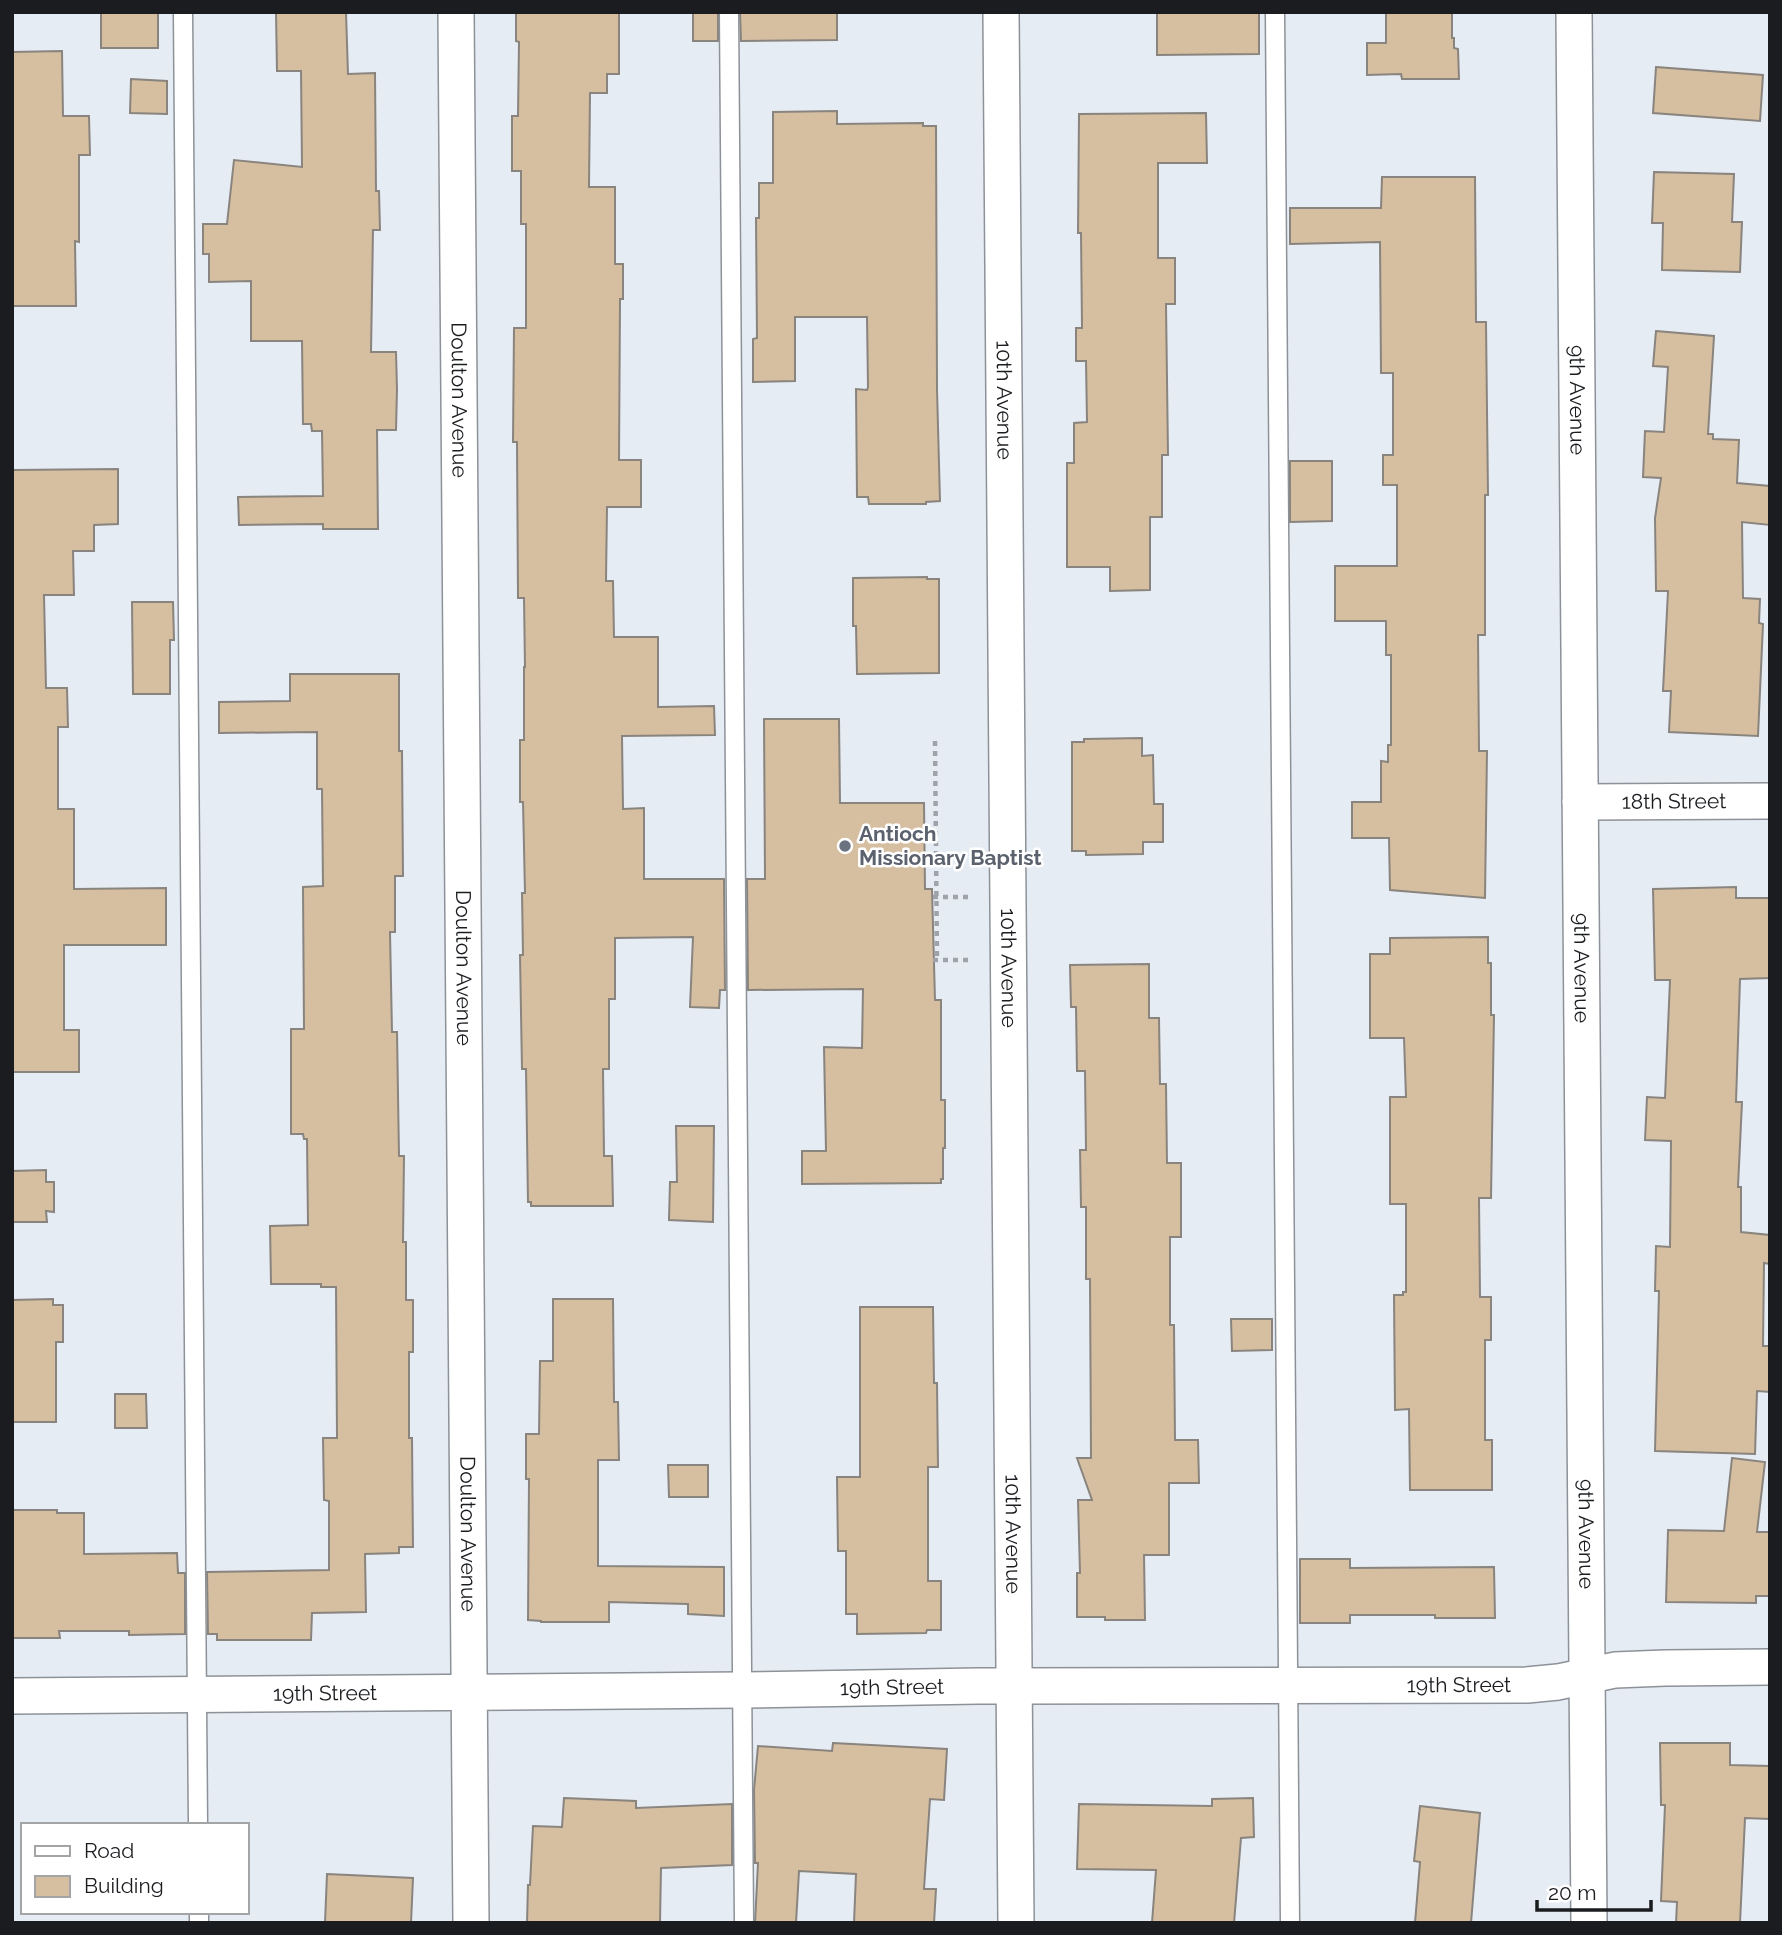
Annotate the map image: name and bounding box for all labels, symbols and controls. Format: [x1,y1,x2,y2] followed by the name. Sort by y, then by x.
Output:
[446,322,473,478] street label: Doulton Avenue
[992,340,1018,460] street label: 10th Avenue
[1565,345,1590,455] street label: 9th Avenue
[1622,788,1726,814] street label: 18th Street
[859,821,1042,870] place label: Antioch Missionary Baptist
[837,838,853,854] marker: Antioch Missionary Baptist
[451,890,477,1046] street label: Doulton Avenue
[996,908,1022,1028] street label: 10th Avenue
[1569,913,1595,1023] street label: 9th Avenue
[455,1456,482,1612] street label: Doulton Avenue
[1000,1474,1026,1594] street label: 10th Avenue
[1574,1479,1599,1589] street label: 9th Avenue
[1407,1672,1511,1697] street label: 19th Street
[840,1674,944,1700] street label: 19th Street
[273,1680,377,1706] street label: 19th Street
[21,1823,248,1914] legend
[84,1838,134,1863] text: Road
[1537,1868,1651,1912] scale bar
[84,1873,164,1898] text: Building
[1548,1880,1596,1905] text: 20 m

